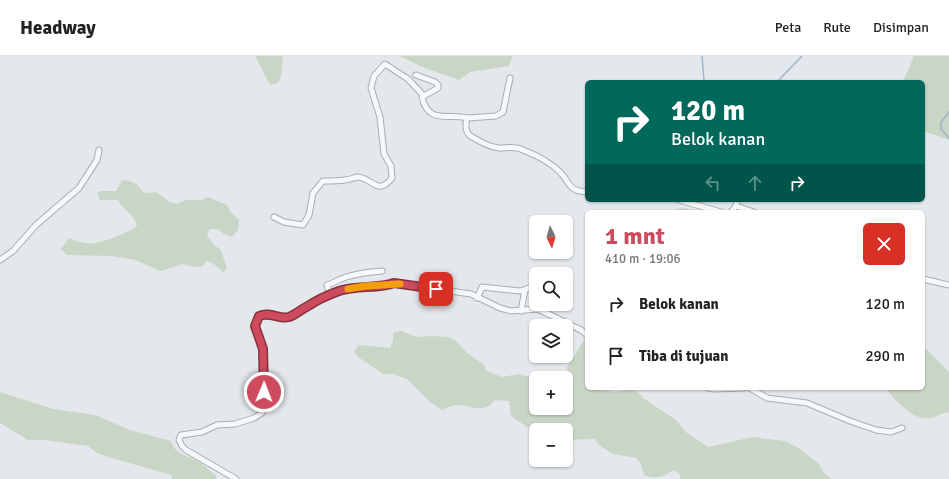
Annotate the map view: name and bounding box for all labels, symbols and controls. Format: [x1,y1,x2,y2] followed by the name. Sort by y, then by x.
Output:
[20,16,96,40] text: Headway
[775,19,801,36] text: Peta
[823,19,851,36] text: Rute
[873,19,929,36] text: Disimpan
[671,94,745,128] text: 120 m
[605,96,657,148] icon: right
[671,128,765,150] text: Belok kanan
[702,172,724,194] icon: left
[744,172,766,194] icon: ahead
[786,172,808,194] icon: right
[529,215,573,259] north arrow
[529,215,573,467] map controls
[605,221,665,251] text: 1 mnt
[863,223,905,265] button: close
[605,251,681,267] text: 410 m · 19:06
[529,267,573,311] button: search
[419,272,453,306] pin
[425,278,447,300] icon: arrive
[605,293,627,315] icon: right
[639,295,719,313] text: Belok kanan
[865,295,905,313] text: 120 m
[529,319,573,363] button: layers
[605,345,627,367] icon: arrive
[639,347,729,365] text: Tiba di tujuan
[865,347,905,365] text: 290 m
[243,371,285,413] position arrow
[529,371,573,415] button: +
[529,423,573,467] button: −

